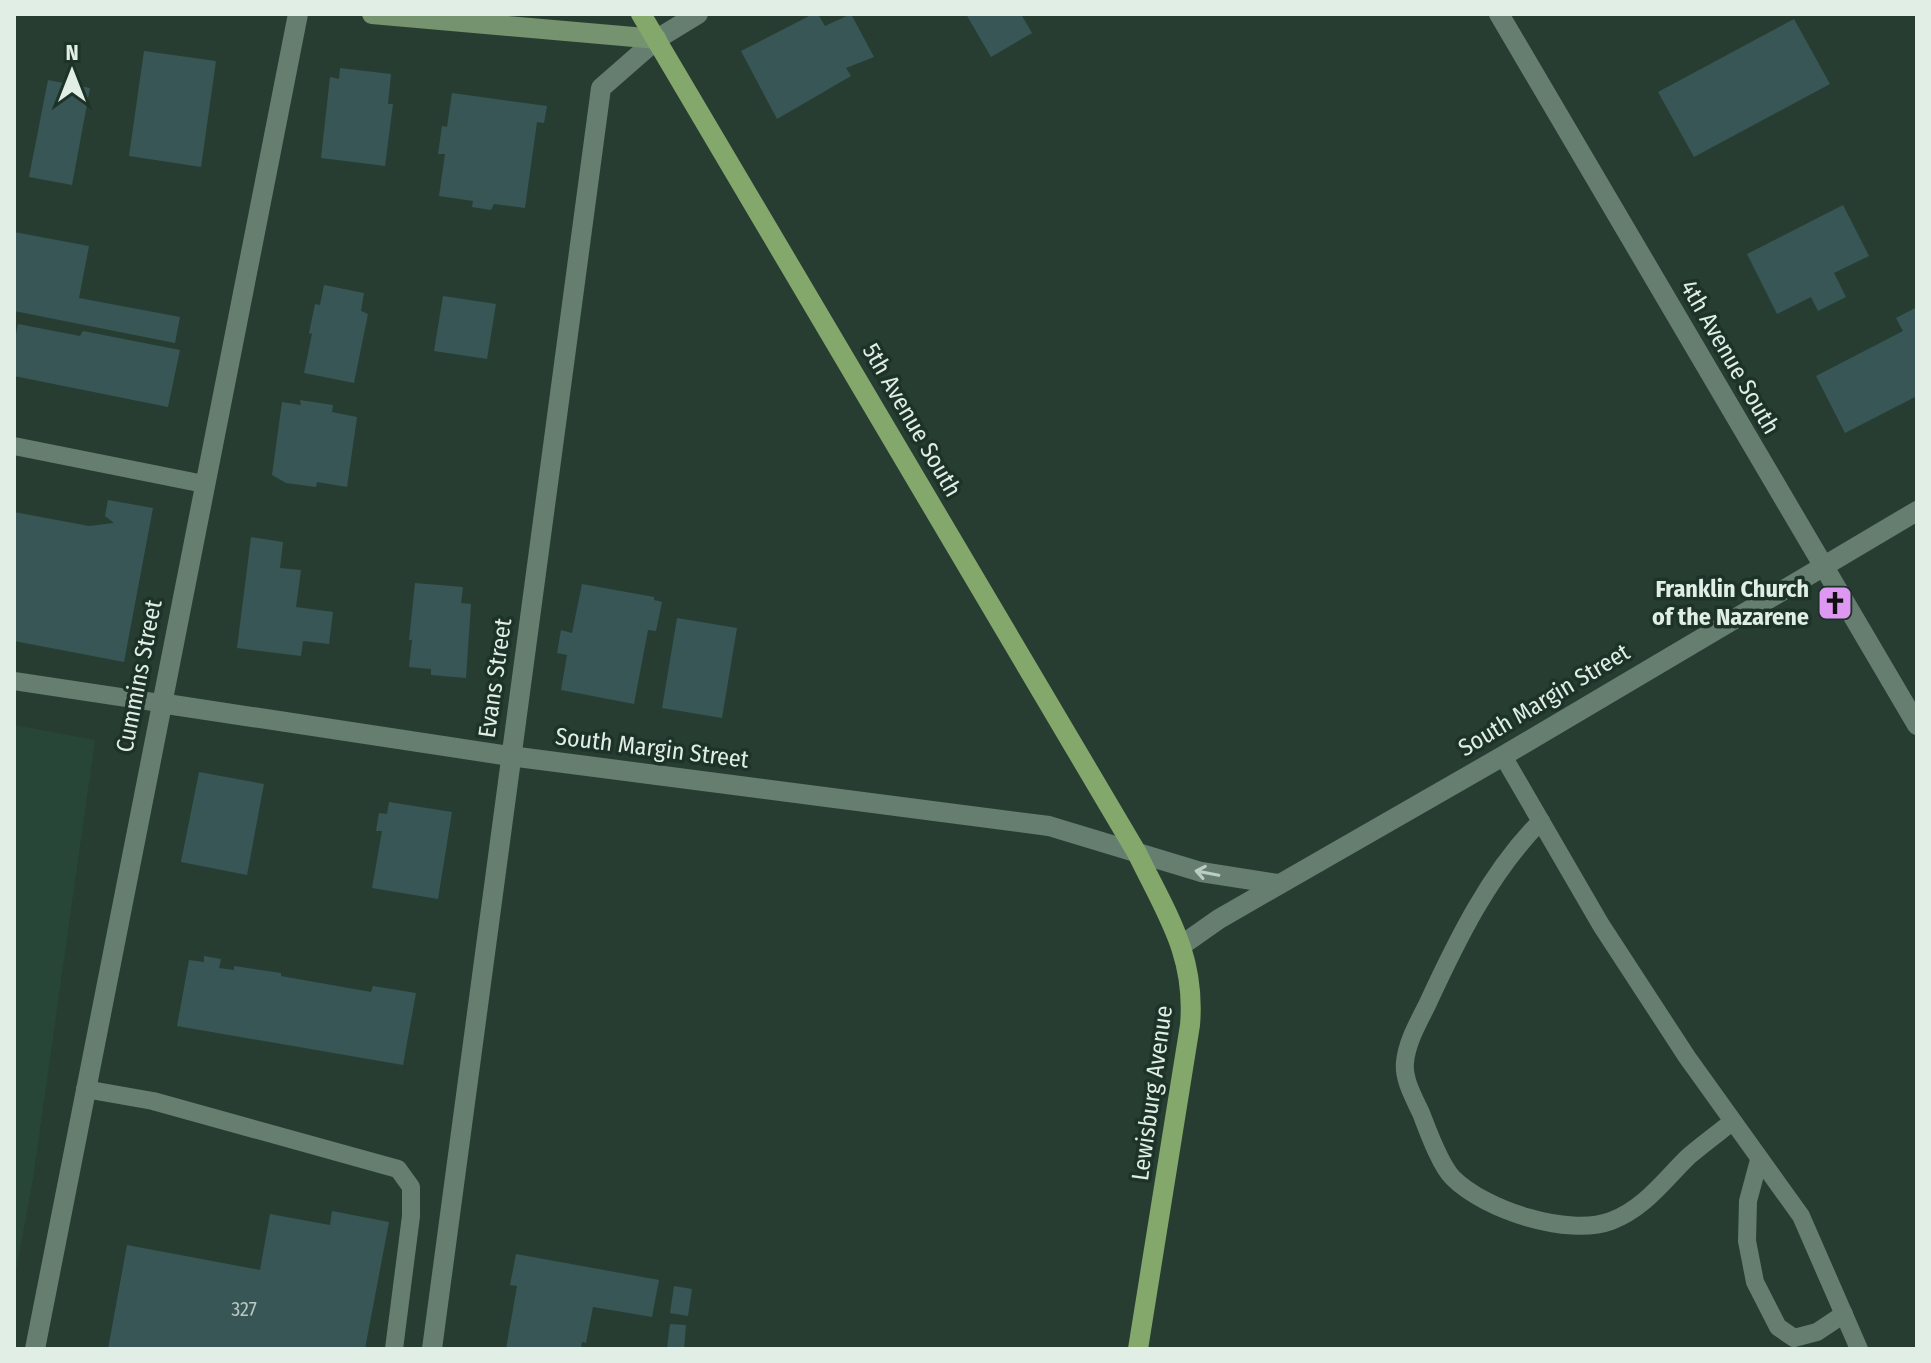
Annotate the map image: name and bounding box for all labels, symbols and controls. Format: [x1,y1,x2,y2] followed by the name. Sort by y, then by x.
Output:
[32,32,112,112] north arrow
[65,39,79,66] text: N
[1675,275,1785,439] street label: 4th Avenue South
[857,338,967,502] street label: 5th Avenue South
[1652,575,1809,631] place label: Franklin Church of the Nazarene
[1816,584,1854,622] church icon: Franklin Church of the Nazarene
[110,597,168,755] street label: Cummins Street
[473,616,517,740] street label: Evans Street
[1453,638,1635,762] street label: South Margin Street
[554,722,750,774] street label: South Margin Street
[1194,864,1220,879] one-way arrow
[1126,1004,1178,1182] street label: Lewisburg Avenue
[231,1297,257,1321] house number: 327

